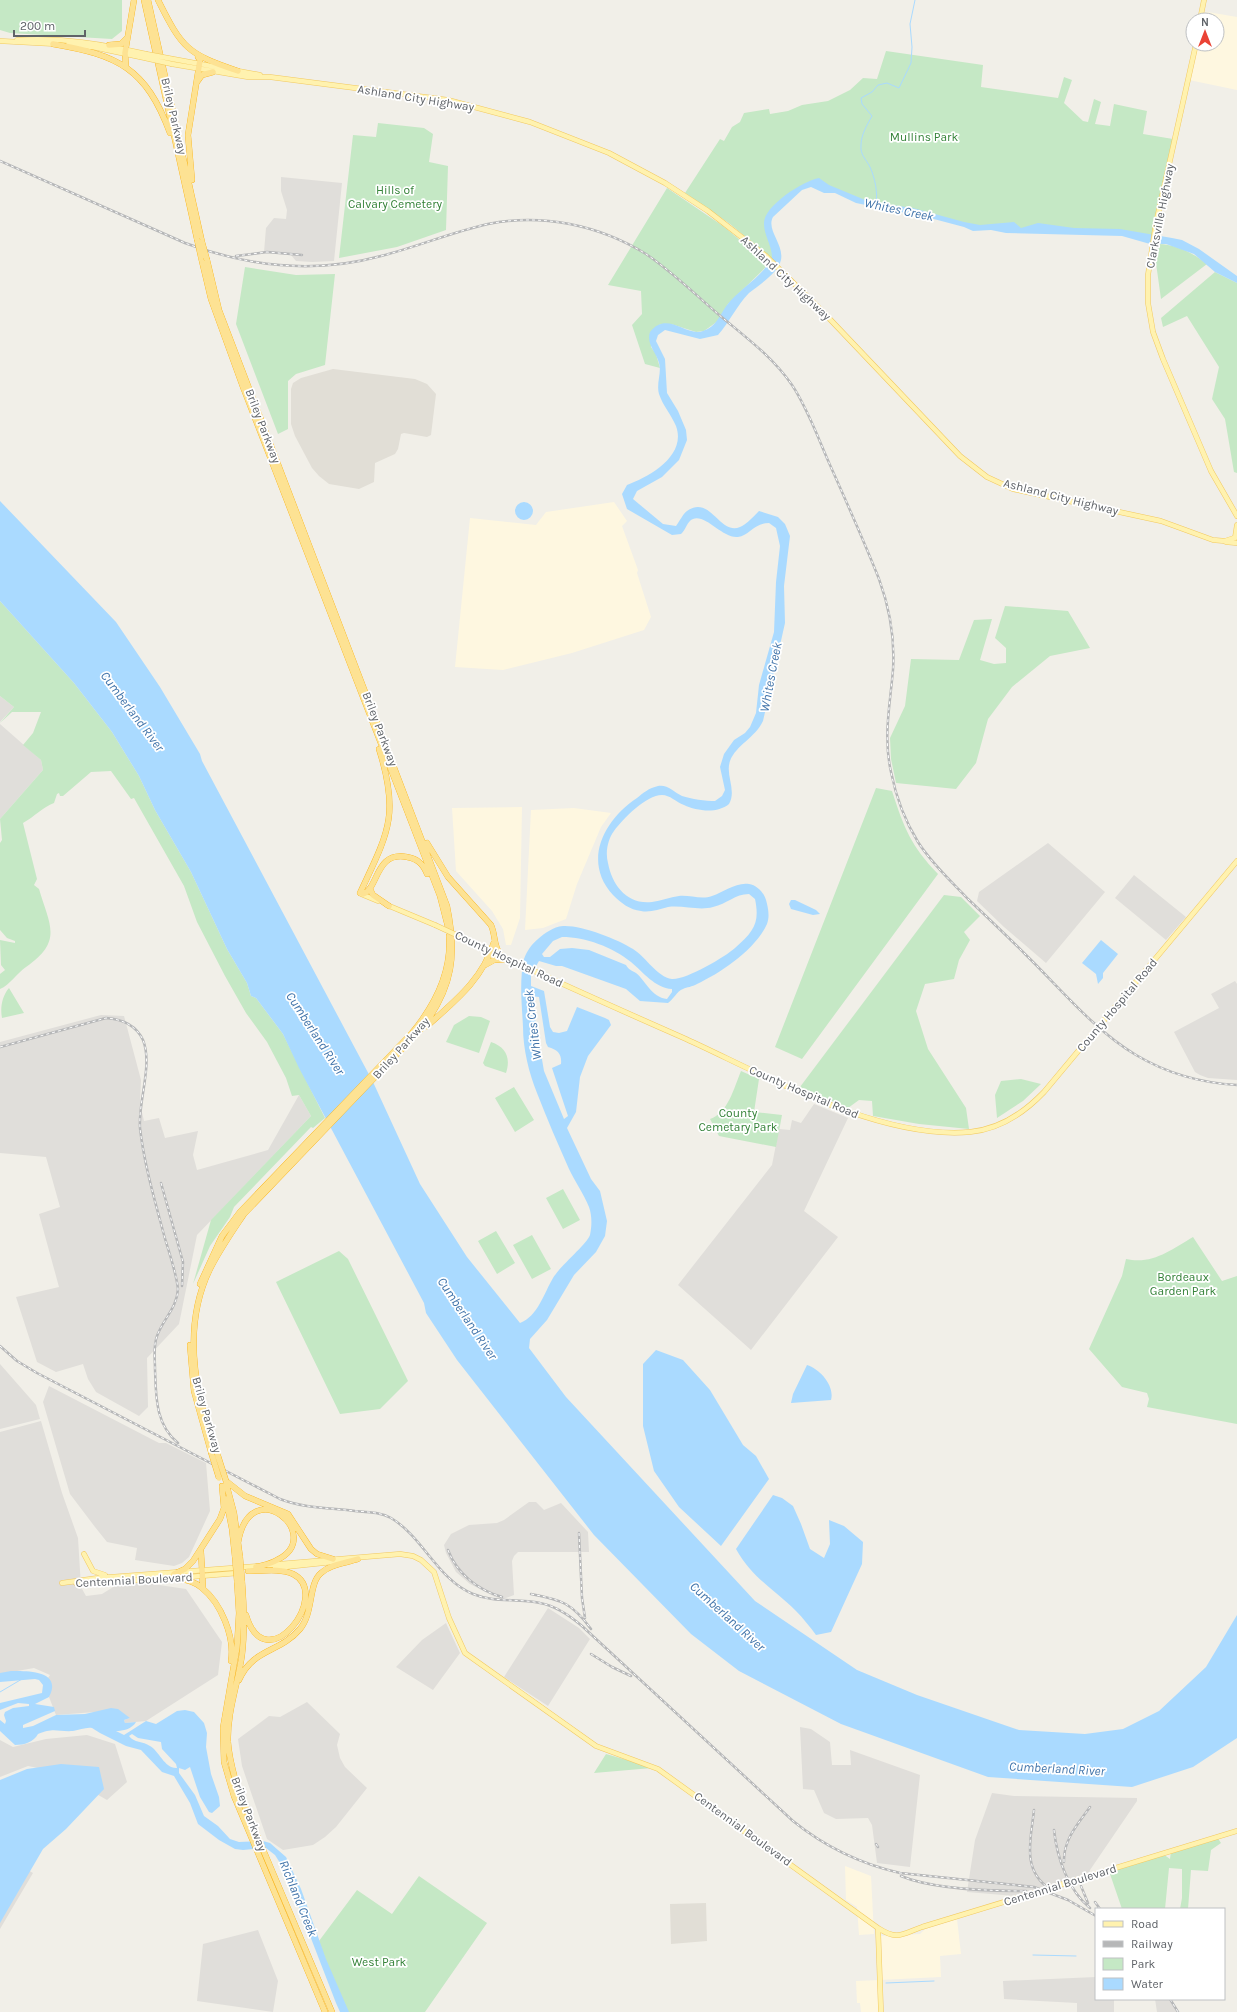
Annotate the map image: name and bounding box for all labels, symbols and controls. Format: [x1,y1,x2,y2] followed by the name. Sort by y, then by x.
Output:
[14,12,85,38] scale bar
[1185,12,1225,52] north arrow
[1201,16,1209,29] text: N
[20,19,55,33] text: 200 m
[158,76,190,156] street label: Briley Parkway
[357,82,476,114] street label: Ashland City Highway
[890,130,958,144] park label: Mullins Park
[1143,162,1177,270] street label: Clarksville Highway
[348,183,443,211] park label: Hills of Calvary Cemetery
[863,195,935,224] water label: Whites Creek
[738,233,834,324] street label: Ashland City Highway
[242,387,284,466] street label: Briley Parkway
[1002,476,1120,518] street label: Ashland City Highway
[756,641,785,713] water label: Whites Creek
[98,668,168,755] water label: Cumberland River
[359,690,401,769] street label: Briley Parkway
[453,928,565,990] street label: County Hospital Road
[1074,955,1160,1055] street label: County Hospital Road
[283,989,348,1078] water label: Cumberland River
[521,989,544,1061] water label: Whites Creek
[370,1014,433,1082] street label: Briley Parkway
[747,1063,861,1121] street label: County Hospital Road
[698,1106,778,1134] park label: County Cemetary Park
[1150,1270,1216,1298] park label: Bordeaux Garden Park
[434,1274,501,1363] water label: Cumberland River
[189,1375,225,1455] street label: Briley Parkway
[75,1570,193,1590] street label: Centennial Boulevard
[687,1579,769,1654] water label: Cumberland River
[1009,1758,1106,1779] water label: Cumberland River
[228,1775,270,1854] street label: Briley Parkway
[691,1789,795,1869] street label: Centennial Boulevard
[276,1858,321,1939] water label: Richland Creek
[1002,1861,1118,1909] street label: Centennial Boulevard
[1095,1908,1225,2000] legend
[1131,1917,1159,1931] text: Road
[1131,1937,1173,1951] text: Railway
[352,1955,406,1969] park label: West Park
[1131,1957,1156,1971] text: Park
[1131,1977,1164,1991] text: Water

